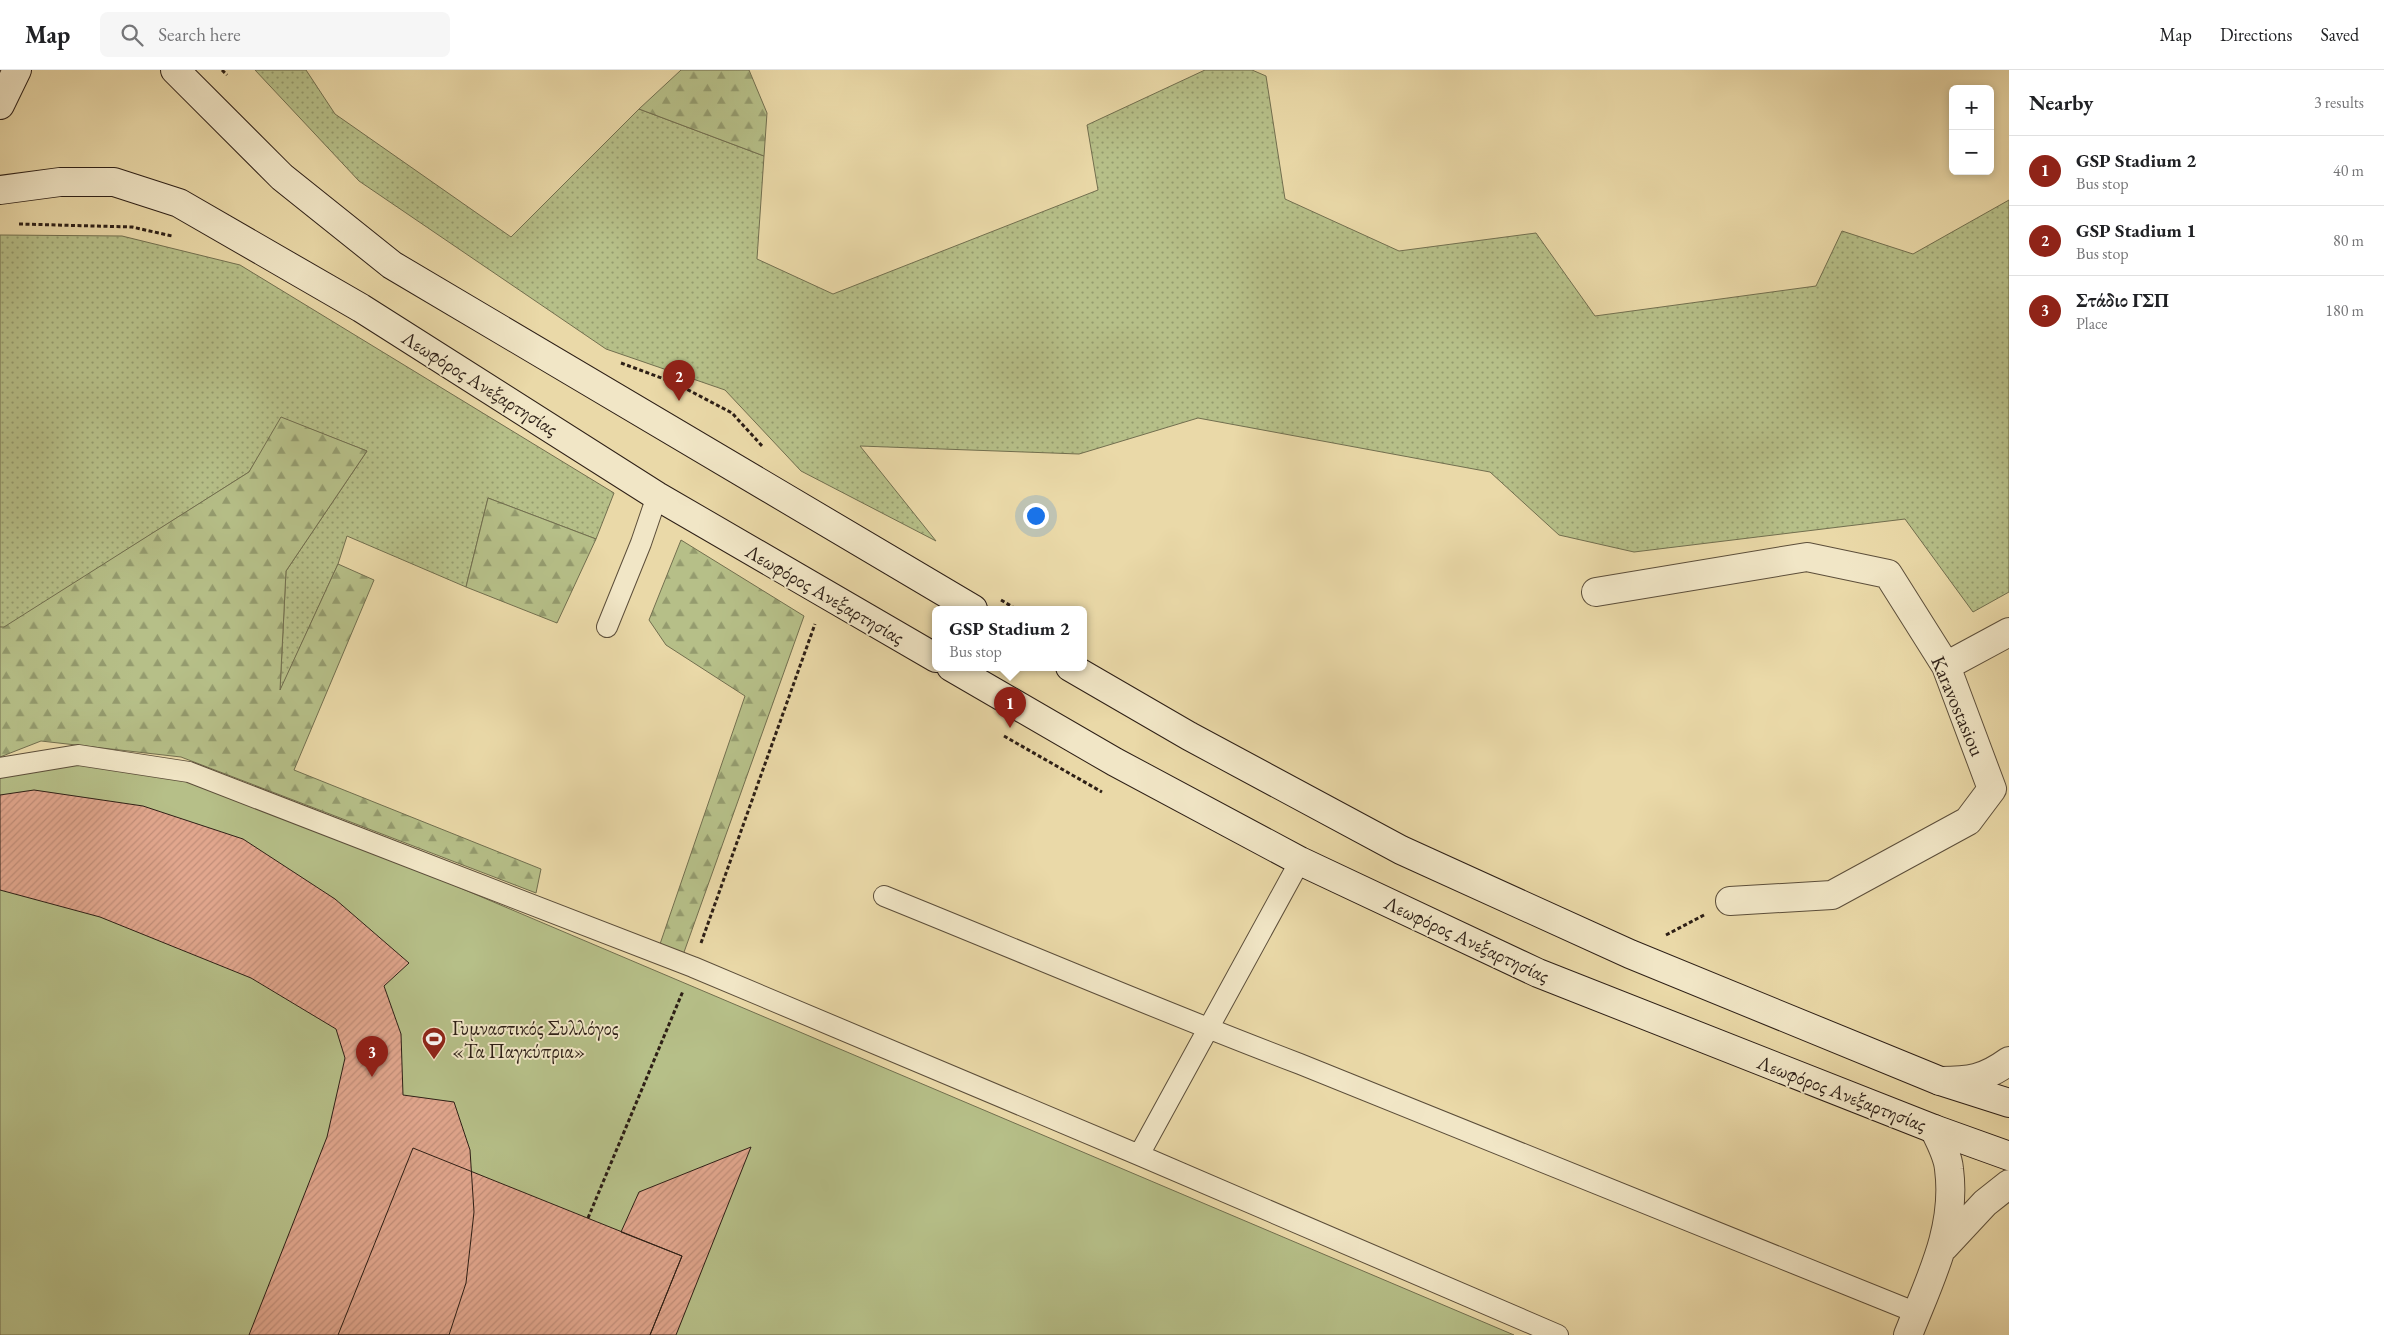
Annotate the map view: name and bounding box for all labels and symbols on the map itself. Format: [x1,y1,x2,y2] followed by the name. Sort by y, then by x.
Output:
[396,324,563,442] street label: Λεωφόρος Ανεξαρτησίας
[663,360,695,401] pin: 2
[1023,503,1049,529] your location
[740,537,909,650] street label: Λεωφόρος Ανεξαρτησίας
[1925,652,1991,761] street label: Karavostasiou
[994,687,1026,728] pin: 1
[1379,889,1554,989] street label: Λεωφόρος Ανεξαρτησίας
[452,1015,619,1064] place label: Γυμναστικός Συλλόγος «Τα Παγκύπρια»
[421,1026,447,1060] sports icon: Γυμναστικός Συλλόγος «Τα Παγκύπρια»
[356,1036,388,1077] pin: 3
[1753,1048,1930,1137] street label: Λεωφόρος Ανεξαρτησίας

